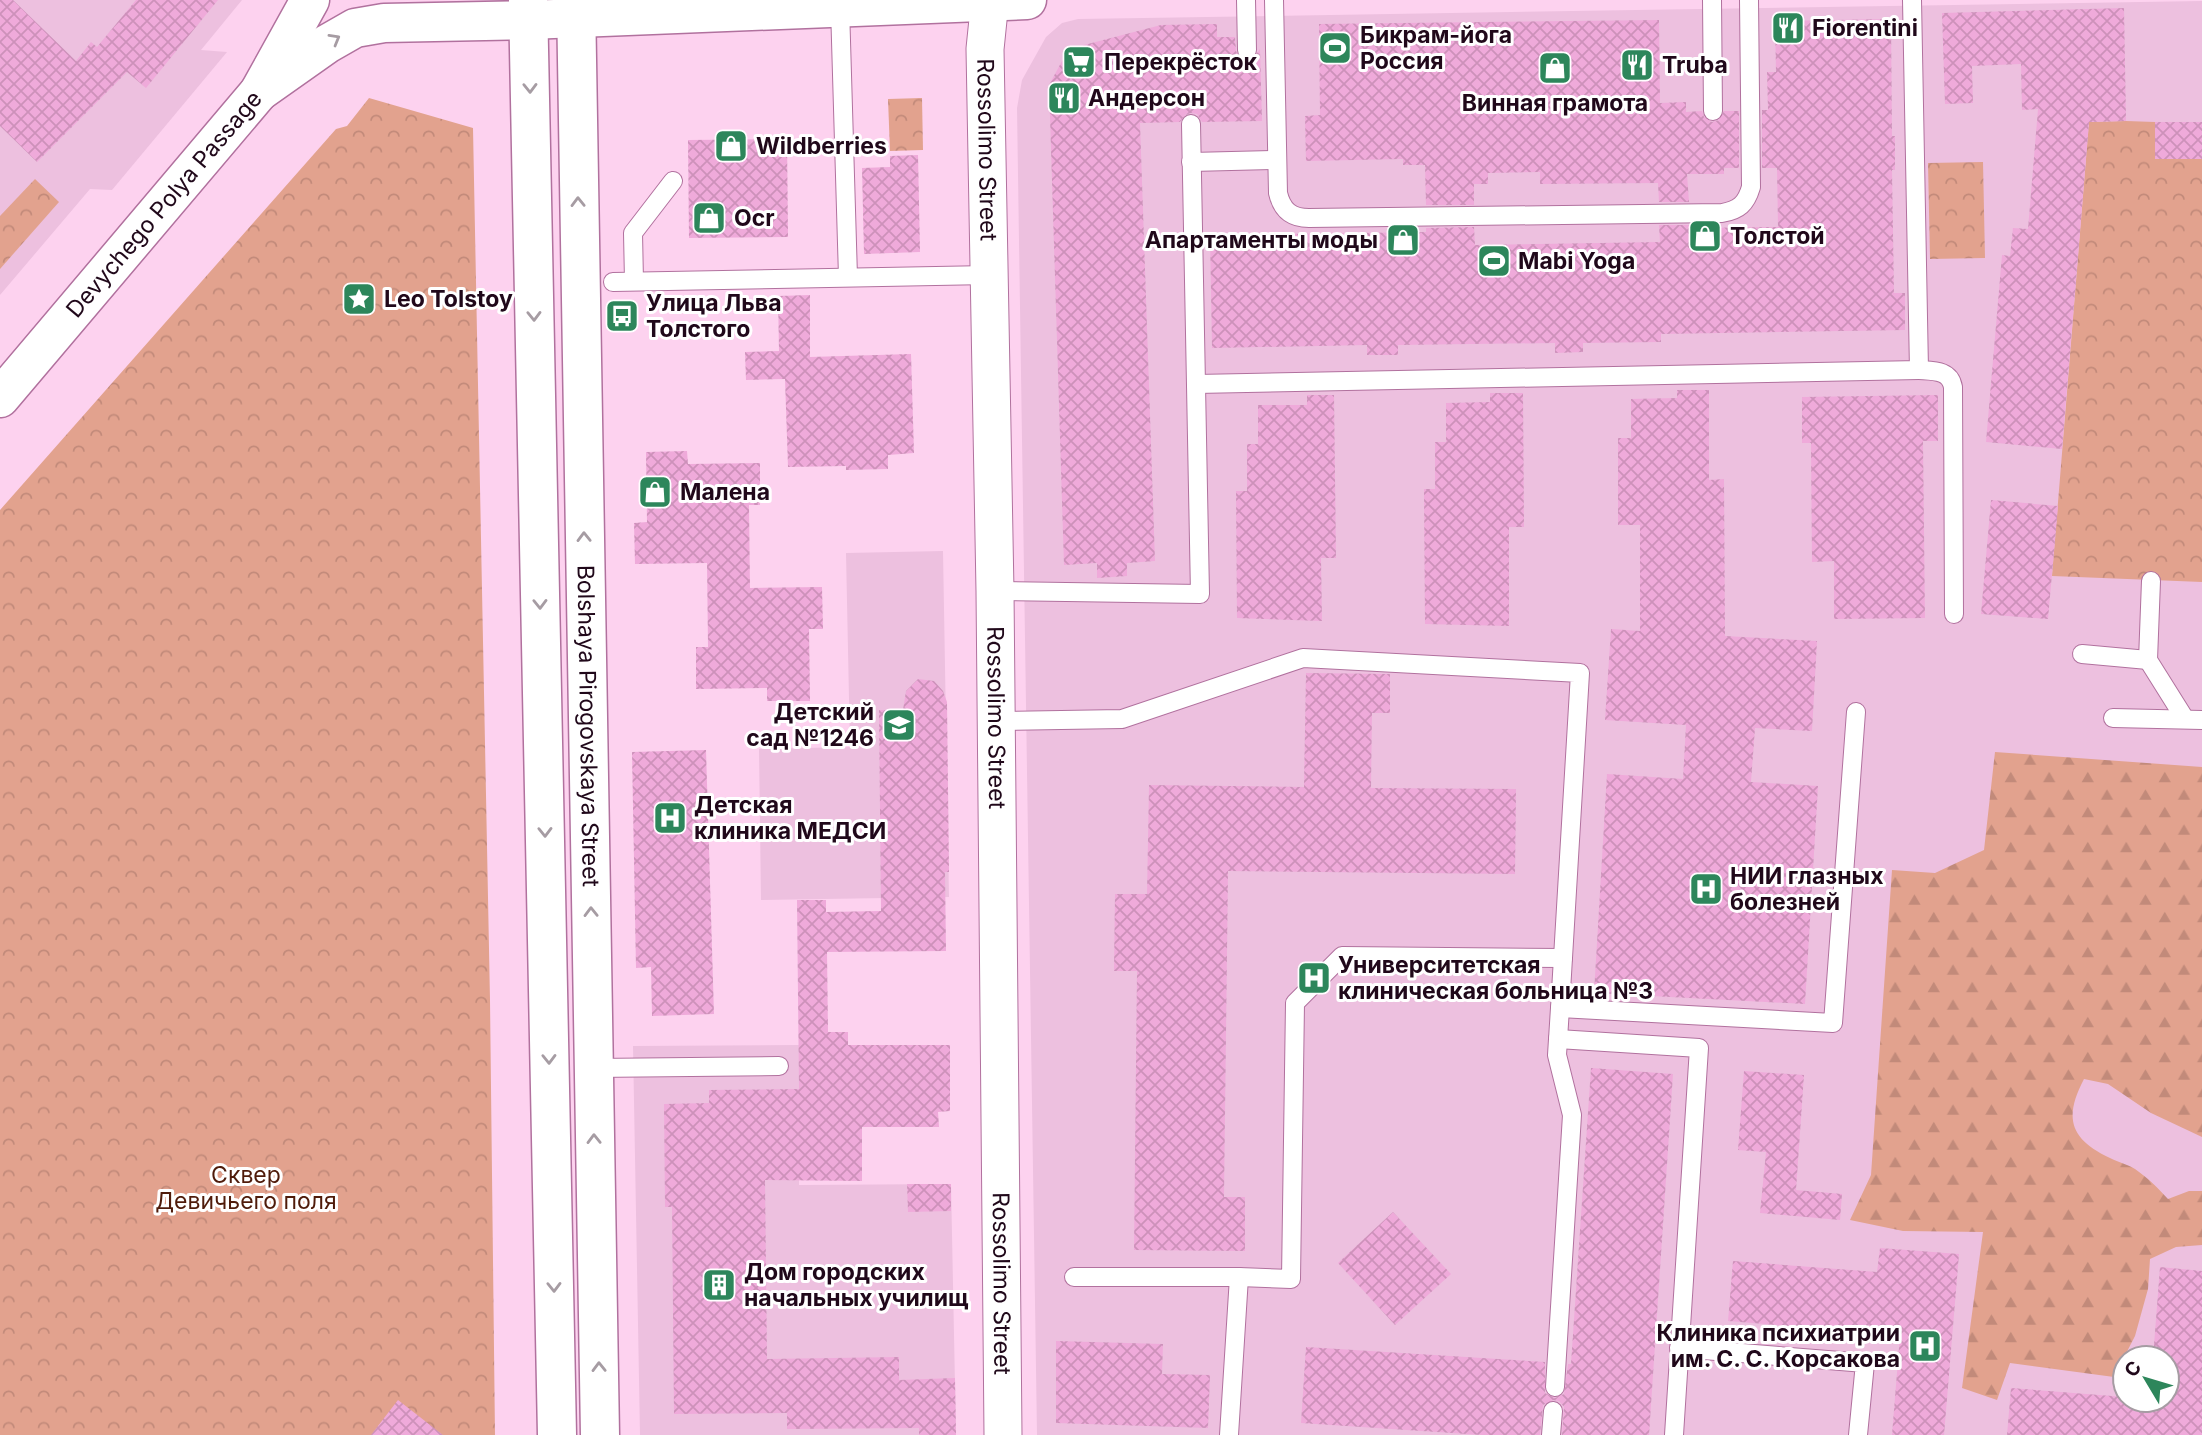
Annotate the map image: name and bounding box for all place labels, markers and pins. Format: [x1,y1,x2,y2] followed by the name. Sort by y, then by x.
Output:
[1769,9,1807,47] restaurant icon: Fiorentini
[1812,14,1918,42] place label: Fiorentini
[1360,21,1512,75] place label: Бикрам-йога Россия
[1316,29,1354,67] sports icon: Бикрам-йога Россия
[1060,43,1098,81] supermarket icon: Перекрёсток
[1618,46,1656,84] restaurant icon: Truba
[1104,48,1258,76] place label: Перекрёсток
[1536,49,1574,87] shop icon: Винная грамота
[1662,51,1728,79] place label: Truba
[1045,79,1083,117] restaurant icon: Андерсон
[1088,84,1205,112] place label: Андерсон
[1462,89,1648,117] place label: Винная грамота
[712,127,750,165] shop icon: Wildberries
[756,132,887,160] place label: Wildberries
[690,199,728,237] shop icon: Ocr
[734,204,775,232] place label: Ocr
[1686,217,1724,255] shop icon: Толстой
[1384,221,1422,259] shop icon: Апартаменты моды
[1730,222,1825,250] place label: Толстой
[1145,226,1378,254] place label: Апартаменты моды
[1475,242,1513,280] sports icon: Mabi Yoga
[1518,247,1635,275] place label: Mabi Yoga
[340,280,378,318] place icon: Leo Tolstoy
[384,285,513,313] place label: Leo Tolstoy
[646,289,781,343] place label: Улица Льва Толстого
[603,297,641,335] bus stop icon: Улица Льва Толстого
[636,473,674,511] shop icon: Малена
[680,478,770,506] place label: Малена
[746,698,874,752] place label: Детский сад №1246
[880,706,918,744] school or university icon: Детский сад №1246
[694,791,886,845] place label: Детская клиника МЕДСИ
[651,799,689,837] hospital icon: Детская клиника МЕДСИ
[1730,862,1884,916] place label: НИИ глазных болезней
[1687,870,1725,908] hospital icon: НИИ глазных болезней
[1338,951,1653,1005] place label: Университетская клиническая больница №3
[1295,959,1333,997] hospital icon: Университетская клиническая больница №3
[744,1258,969,1312] place label: Дом городских начальных училищ
[700,1266,738,1304] building icon: Дом городских начальных училищ
[1656,1319,1900,1373] place label: Клиника психиатрии им. С. С. Корсакова
[1906,1327,1944,1365] hospital icon: Клиника психиатрии им. С. С. Корсакова

